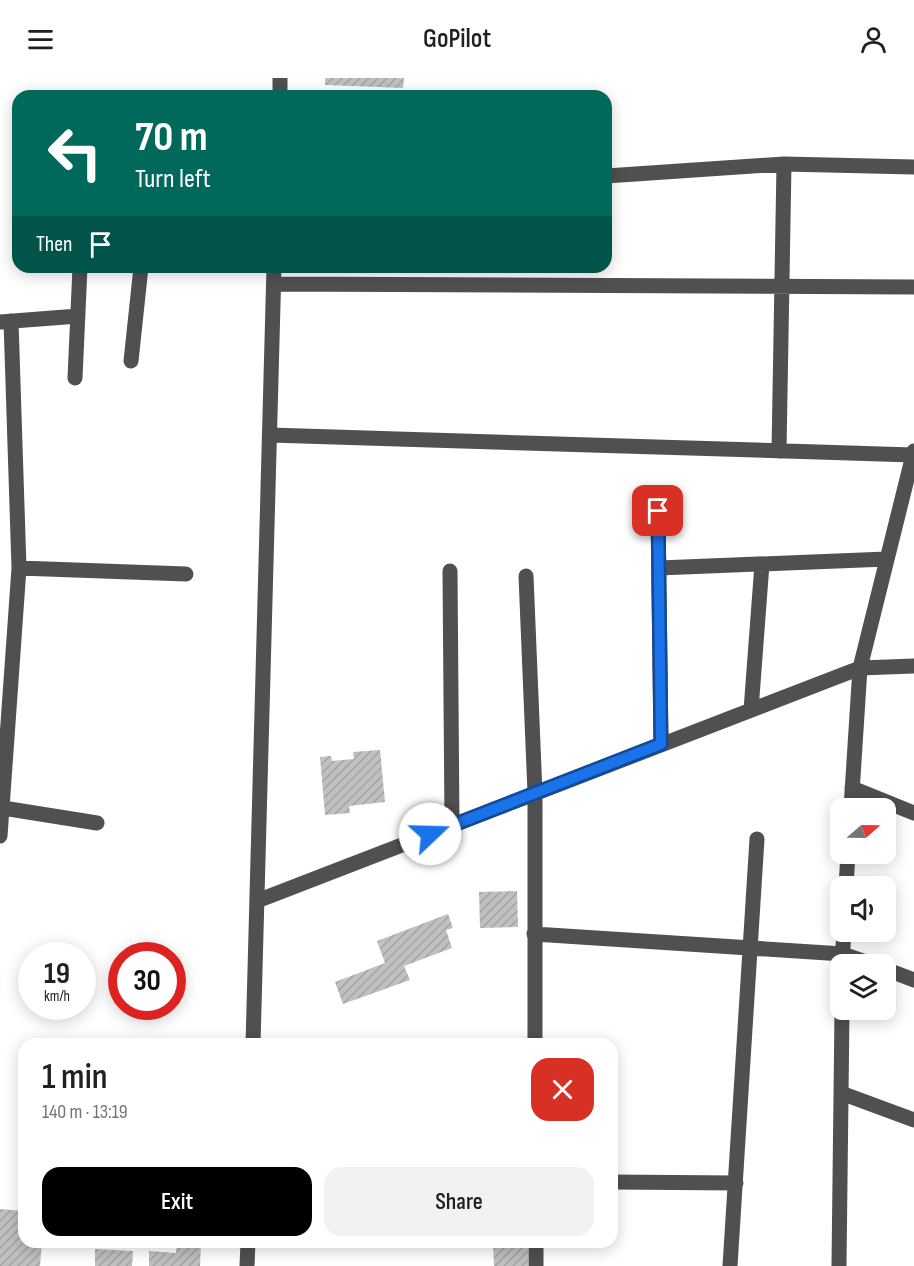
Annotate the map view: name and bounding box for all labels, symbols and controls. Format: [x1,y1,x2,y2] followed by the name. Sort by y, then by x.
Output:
[24,23,57,56] icon: menu
[423,23,491,55] text: GoPilot
[857,23,890,56] icon: person
[135,112,208,163] text: 70 m
[36,114,114,192] icon: left
[135,163,211,195] text: Turn left
[84,228,117,261] icon: arrive
[36,231,72,258] text: Then
[632,485,683,536] pin
[641,494,674,527] icon: arrive
[830,798,896,864] north arrow
[830,798,896,1020] map controls
[398,802,462,866] position arrow
[830,876,896,942] button: sound
[108,942,186,1020] speed limit sign: 30
[830,954,896,1020] button: layers
[44,956,70,992] text: 19
[44,987,70,1006] text: km/h
[42,1056,107,1099] text: 1 min
[531,1058,594,1121] button: close
[42,1100,128,1124] text: 140 m · 13:19
[42,1167,312,1236] button: Exit
[324,1167,594,1236] button: Share

